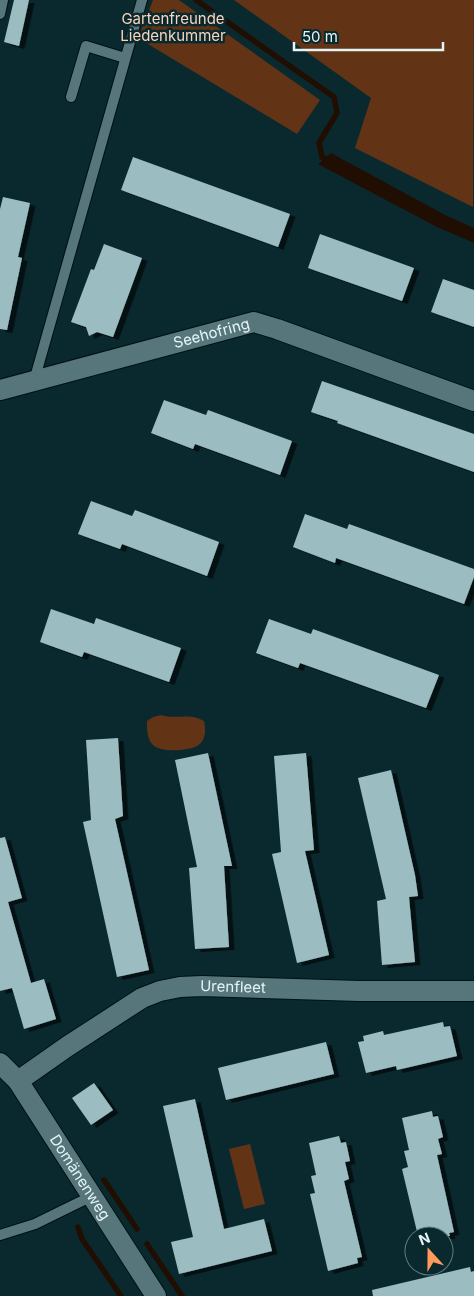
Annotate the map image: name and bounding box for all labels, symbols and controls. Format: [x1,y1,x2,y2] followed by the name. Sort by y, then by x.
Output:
[120,9,226,45] park label: Gartenfreunde Liedenkummer
[294,20,443,52] scale bar
[302,27,338,46] text: 50 m
[171,314,252,352] street label: Seehofring
[200,976,266,997] street label: Urenfleet
[46,1131,115,1223] street label: Domänenweg
[404,1226,454,1276] north arrow
[416,1229,432,1248] text: N

